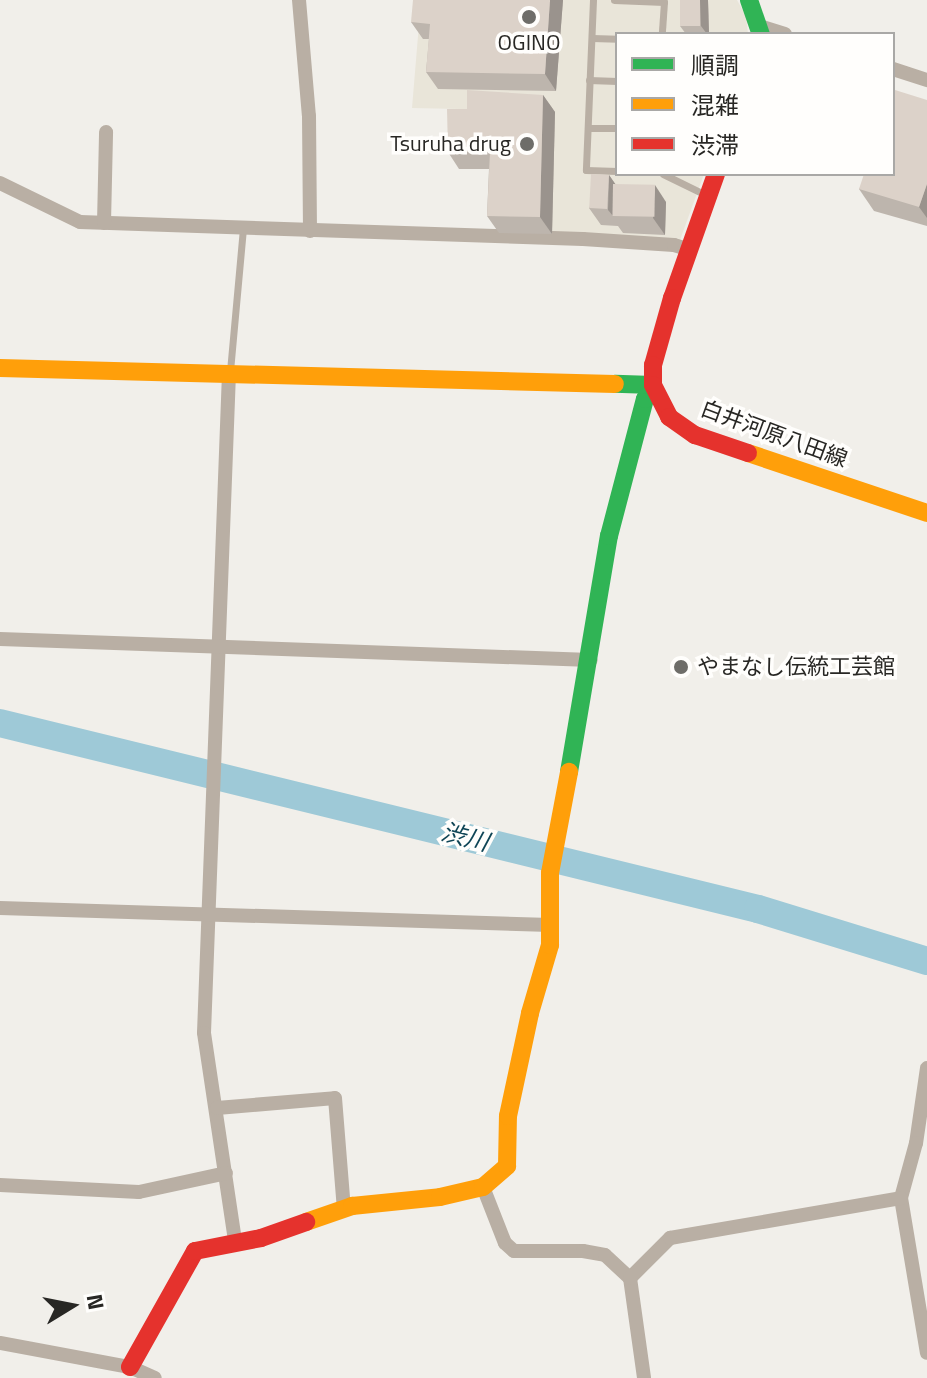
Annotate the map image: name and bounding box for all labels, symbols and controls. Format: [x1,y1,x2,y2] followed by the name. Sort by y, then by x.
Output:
[520,8,538,26] marker: OGINO
[498,30,560,56] place label: OGINO
[615,32,895,176] legend
[691,47,739,83] text: 順調
[691,87,739,123] text: 混雑
[691,127,739,163] text: 渋滞
[390,131,511,157] place label: Tsuruha drug
[518,135,536,153] marker: Tsuruha drug
[697,395,851,473] street label: 白井河原八田線
[697,654,895,680] place label: やまなし伝統工芸館
[672,658,690,676] marker: やまなし伝統工芸館
[438,817,492,857] water label: 渋川
[32,1266,112,1346] north arrow
[78,1291,114,1312] text: N

